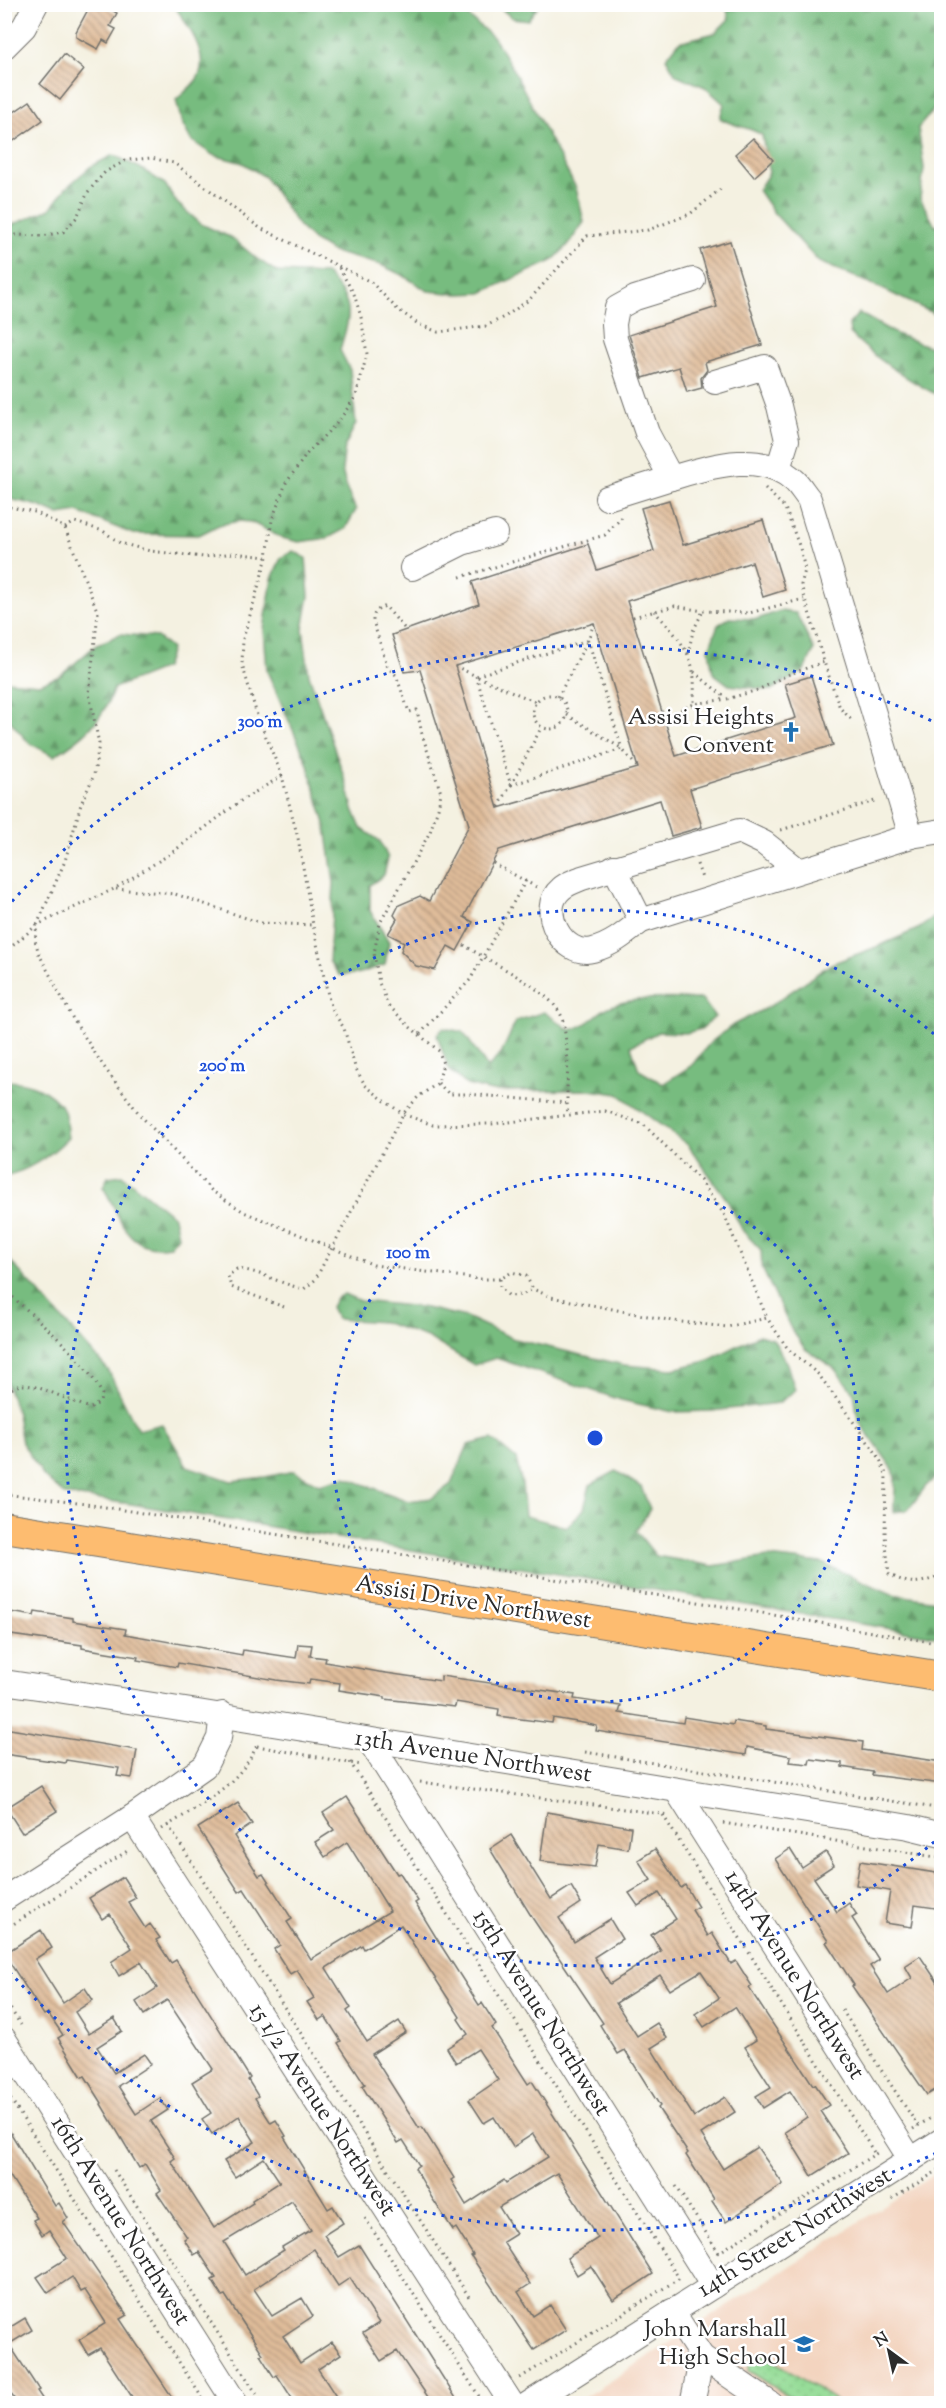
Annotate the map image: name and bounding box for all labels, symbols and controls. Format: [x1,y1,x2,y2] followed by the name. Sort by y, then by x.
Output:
[627,701,774,763] place label: Assisi Heights Convent
[238,710,283,736] text: 300 m
[779,720,803,744] church icon: Assisi Heights Convent
[199,1054,245,1080] text: 200 m
[386,1241,430,1267] text: 100 m
[585,1428,605,1448] centre of rings
[353,1568,593,1638] street label: Assisi Drive Northwest
[352,1721,594,1793] street label: 13th Avenue Northwest
[716,1863,872,2087] street label: 14th Avenue Northwest
[463,1903,619,2123] street label: 15th Avenue Northwest
[240,1997,404,2223] street label: 15 1/2 Avenue Northwest
[42,2109,198,2333] street label: 16th Avenue Northwest
[691,2159,899,2307] street label: 14th Street Northwest
[642,2313,787,2375] place label: John Marshall High School
[859,2321,919,2381] north arrow
[871,2327,894,2354] text: N
[792,2332,816,2356] school or university icon: John Marshall High School

